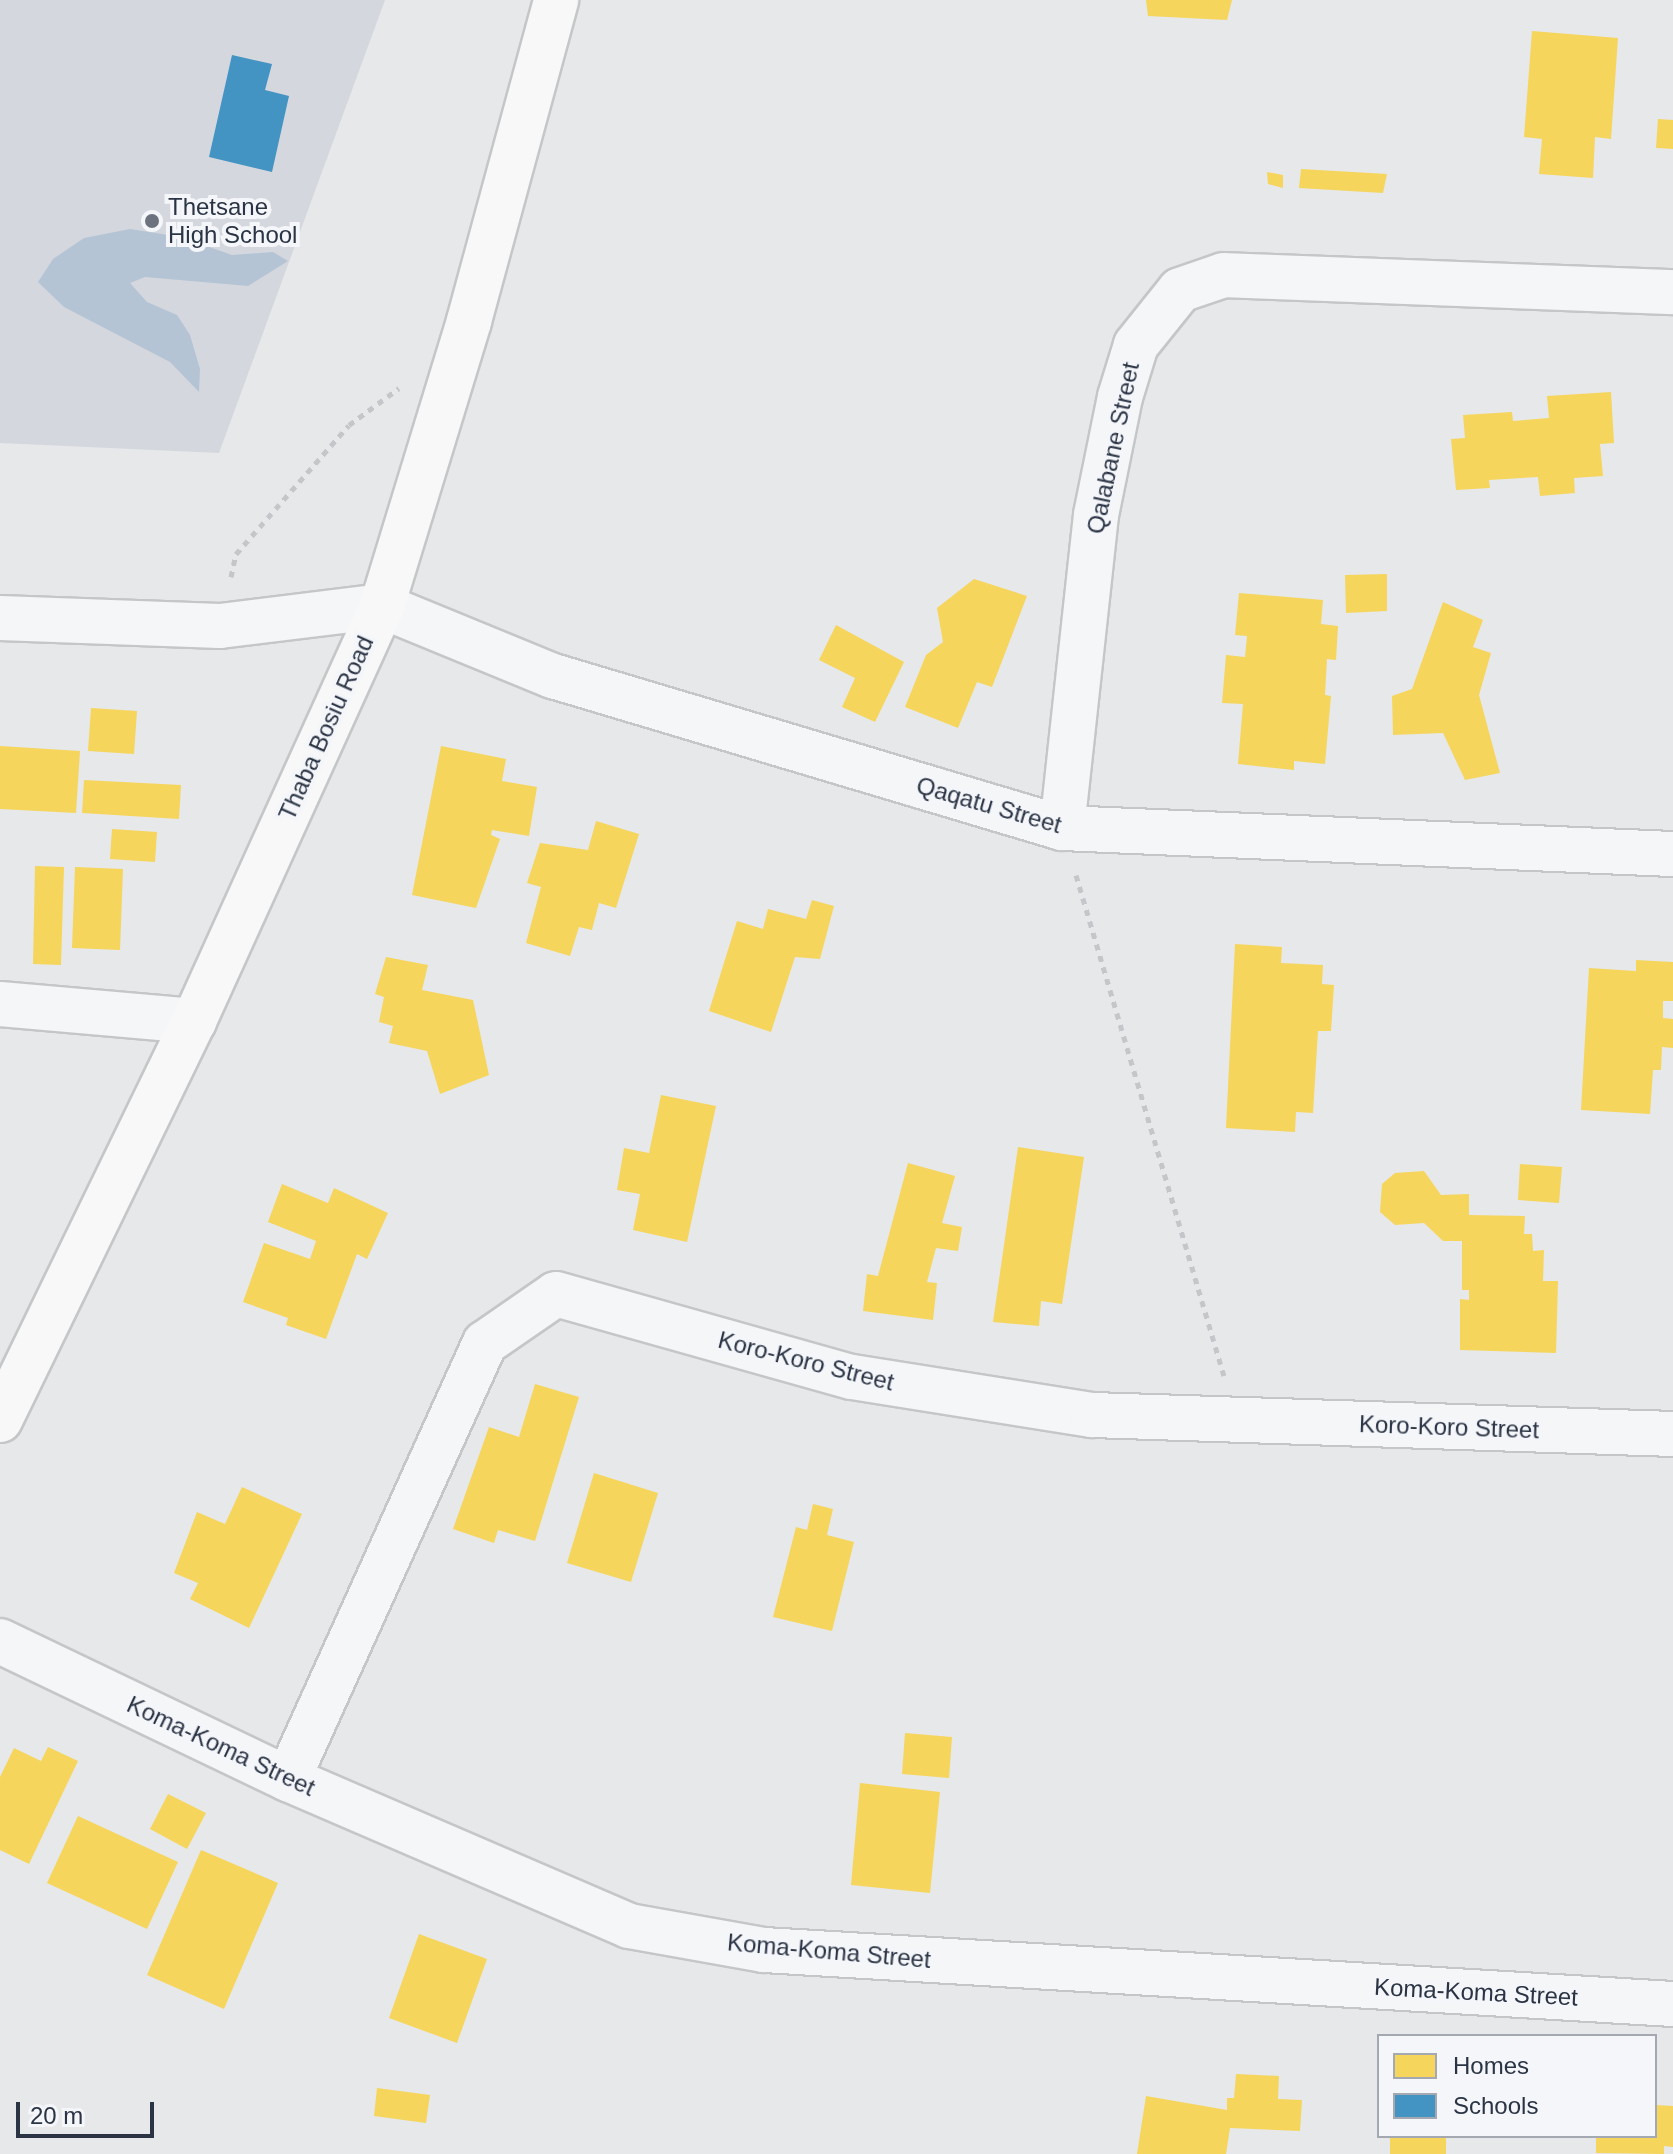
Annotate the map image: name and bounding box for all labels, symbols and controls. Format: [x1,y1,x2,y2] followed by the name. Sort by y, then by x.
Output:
[168,193,297,249] place label: Thetsane High School
[143,212,161,230] marker: Thetsane High School
[1081,360,1145,536] street label: Qalabane Street
[272,631,380,825] street label: Thaba Bosiu Road
[913,771,1065,839] street label: Qaqatu Street
[715,1325,897,1397] street label: Koro-Koro Street
[1359,1409,1539,1445] street label: Koro-Koro Street
[122,1690,320,1802] street label: Koma-Koma Street
[726,1928,932,1974] street label: Koma-Koma Street
[1373,1972,1579,2012] street label: Koma-Koma Street
[1377,2034,1657,2138] legend
[1453,2052,1529,2079] text: Homes
[20,2086,158,2136] scale bar
[1453,2092,1538,2119] text: Schools
[30,2102,83,2129] text: 20 m

